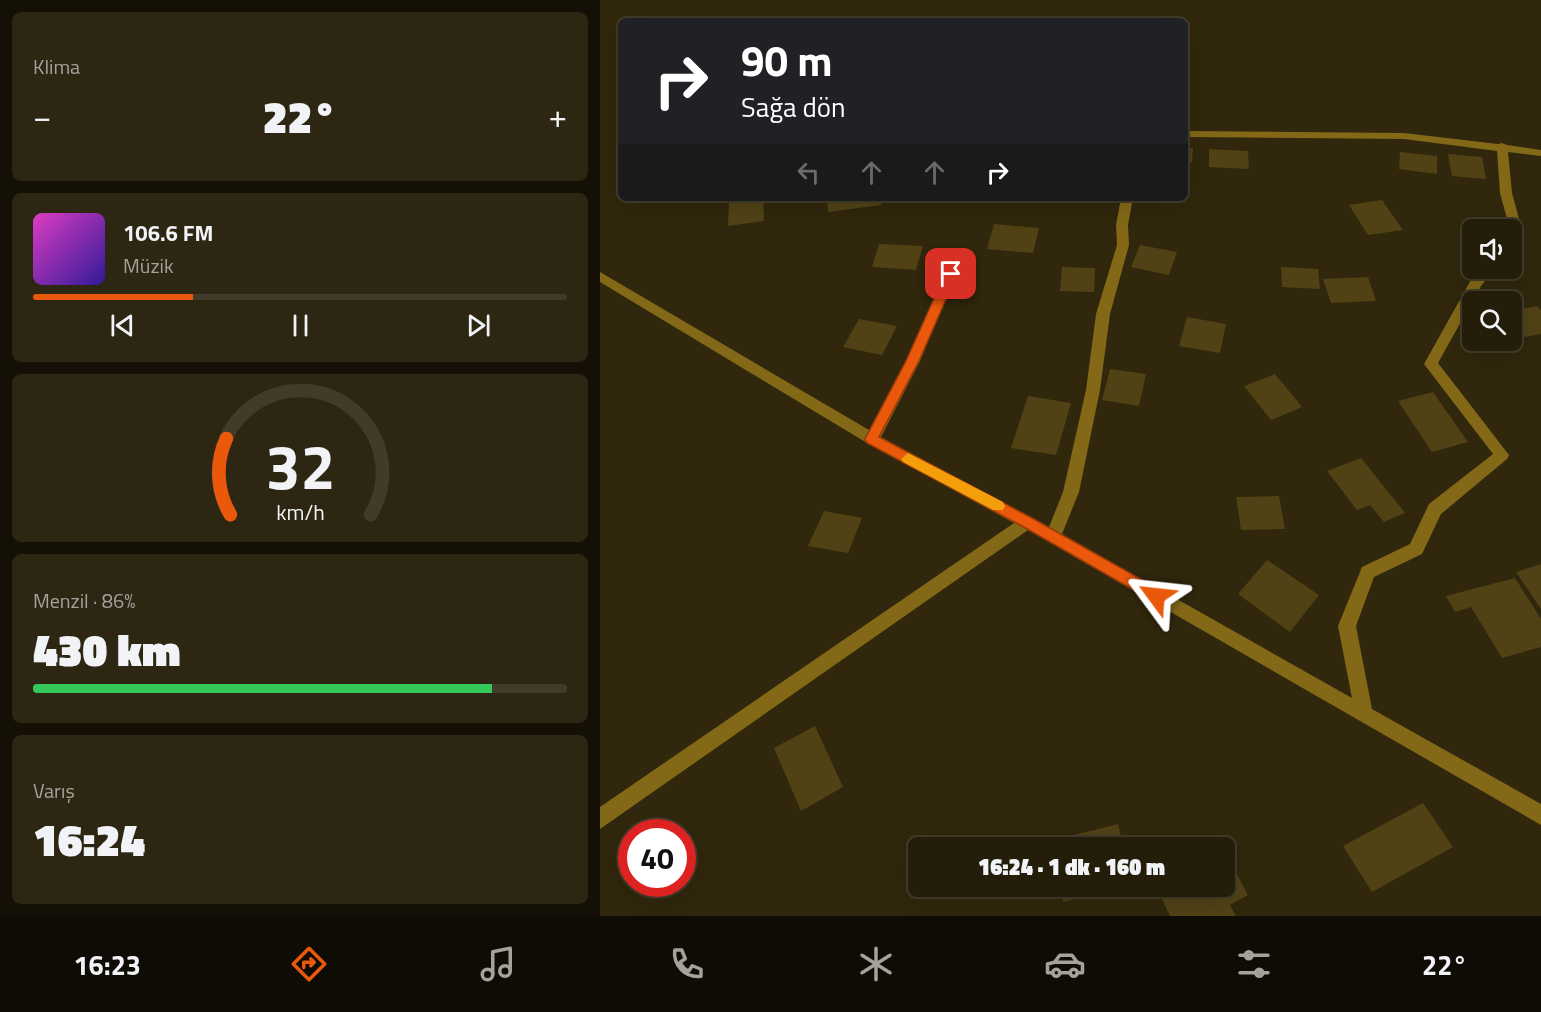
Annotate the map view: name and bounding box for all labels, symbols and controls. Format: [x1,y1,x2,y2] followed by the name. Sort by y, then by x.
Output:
[741,28,833,92] text: 90 m
[642,42,720,120] icon: right
[33,51,80,82] text: Klima
[263,82,337,150] text: 22°
[741,86,846,127] text: Sağa dön
[33,91,51,141] text: −
[549,91,567,141] text: +
[792,156,825,189] icon: left
[855,156,888,189] icon: ahead
[918,156,951,189] icon: ahead
[981,156,1014,189] icon: right
[123,216,213,250] text: 106.6 FM
[1462,219,1522,351] map controls
[1462,219,1522,279] button: sound
[925,248,976,299] pin
[123,250,173,281] text: Müzik
[934,257,967,290] icon: arrive
[1462,291,1522,351] button: search
[106,309,139,342] icon: previous
[284,309,317,342] icon: pause
[462,309,495,342] icon: next
[265,418,335,513] text: 32
[276,496,324,528] text: km/h
[1124,564,1188,628] position arrow
[33,585,135,616] text: Menzil · 86%
[33,615,181,683] text: 430 km
[33,775,75,806] text: Varış
[33,805,145,873] text: 16:24
[618,819,696,897] speed limit sign: 40
[978,850,1165,884] text: 16:24 · 1 dk · 160 m
[288,943,330,985] icon: directions
[477,943,519,985] icon: music
[666,943,708,985] icon: phone
[855,943,897,985] icon: climate
[1044,943,1086,985] icon: car
[1233,943,1275,985] icon: filters
[74,944,141,985] text: 16:23
[1422,944,1467,985] text: 22°

